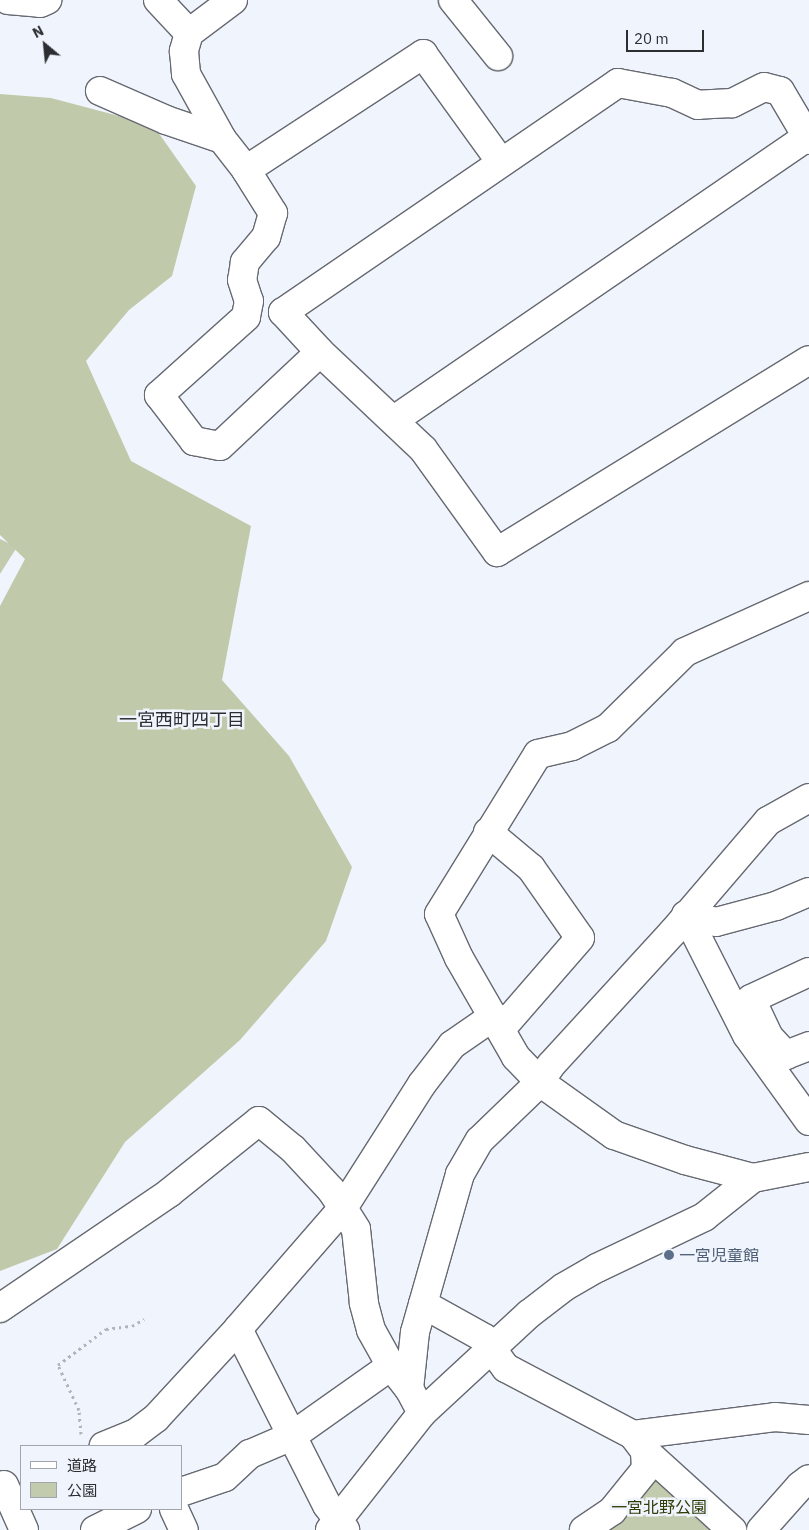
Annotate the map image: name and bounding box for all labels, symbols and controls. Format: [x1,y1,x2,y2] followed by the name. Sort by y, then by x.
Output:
[20,20,70,70] north arrow
[629,20,706,52] scale bar
[29,21,47,42] text: N
[634,29,669,48] text: 20 m
[119,709,245,731] district label: 一宮西町四丁目
[679,1245,759,1265] place label: 一宮児童館
[663,1249,675,1261] marker: 一宮児童館
[20,1445,182,1510] legend
[67,1456,97,1475] text: 道路
[67,1481,97,1500] text: 公園
[611,1497,707,1517] park label: 一宮北野公園

